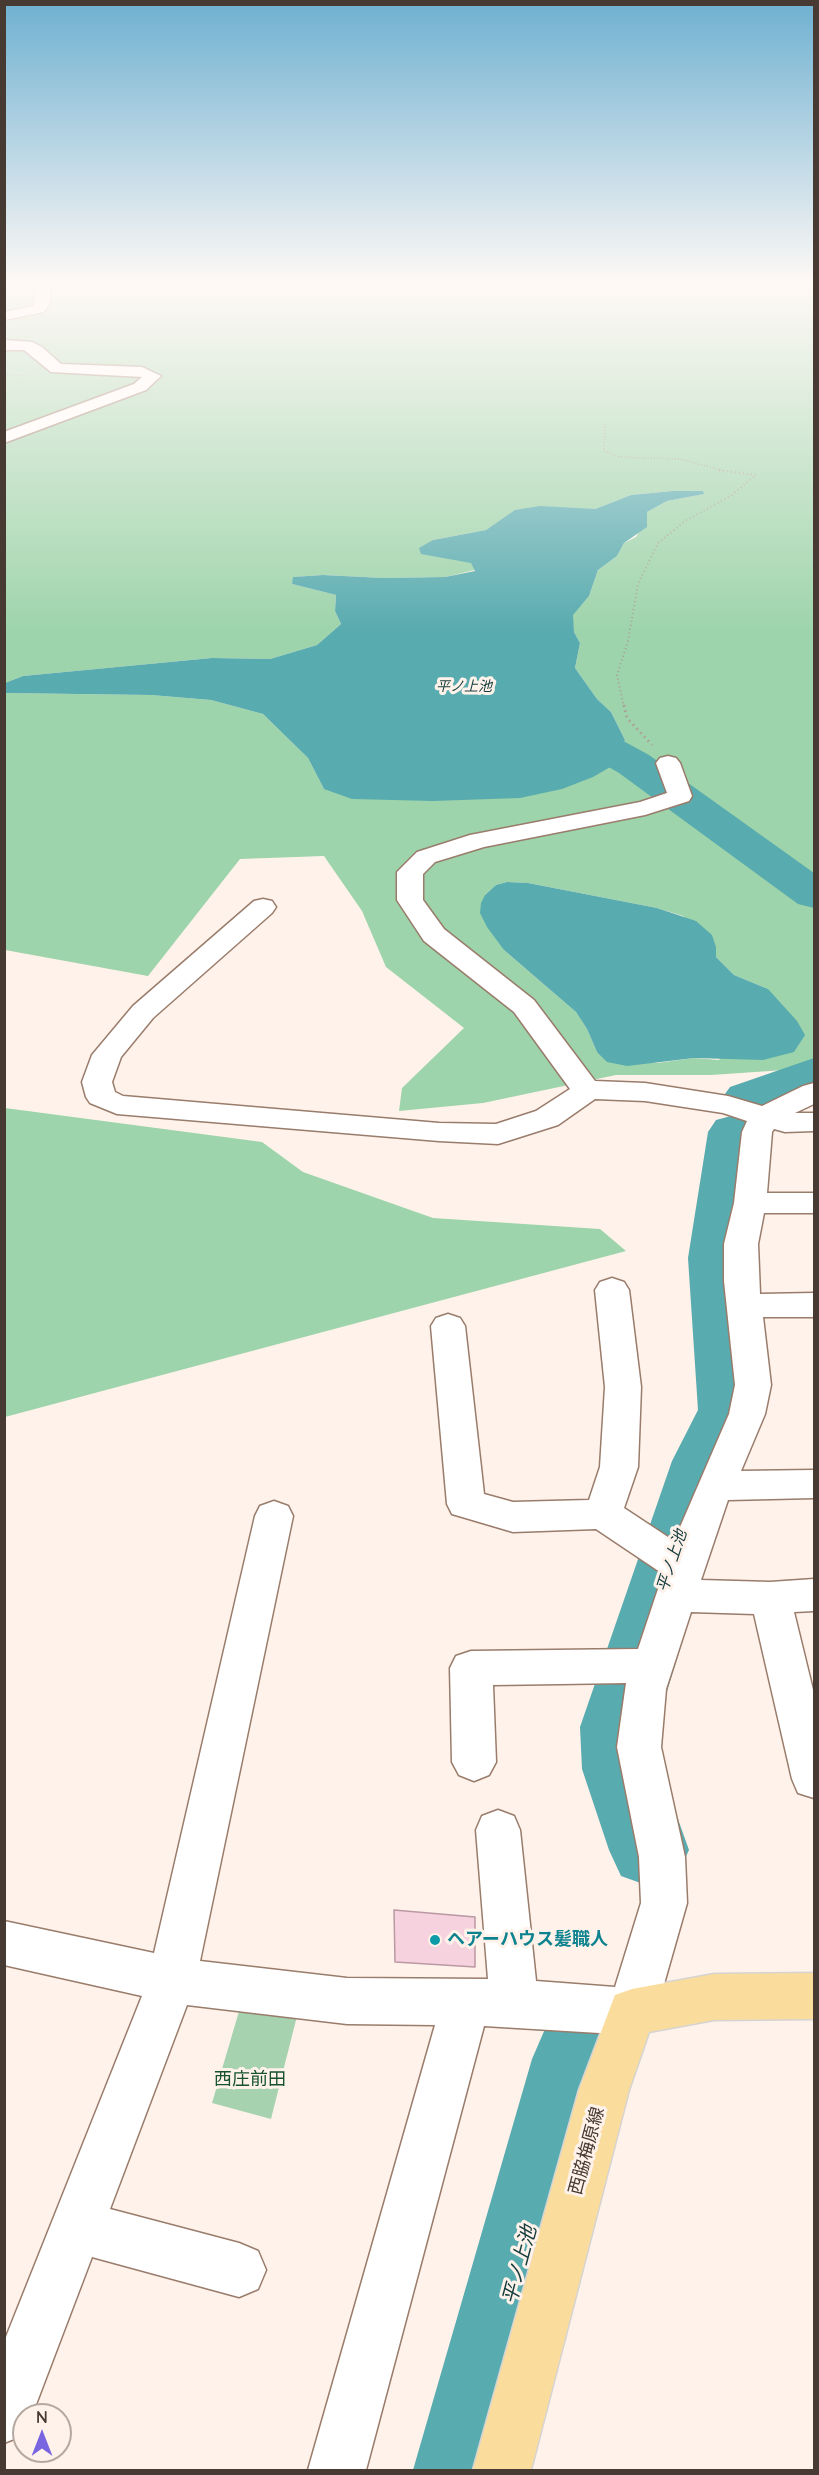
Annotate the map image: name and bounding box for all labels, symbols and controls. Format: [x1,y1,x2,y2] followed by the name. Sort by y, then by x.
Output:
[436,679,492,695] water label: 平ノ上池
[653,1528,691,1594] water label: 平ノ上池
[447,1929,608,1951] place label: ヘアーハウス髪職人
[428,1933,442,1947] marker: ヘアーハウス髪職人
[214,2069,286,2091] park label: 西庄前田
[565,2105,609,2197] street label: 西脇梅原線
[498,2223,542,2307] water label: 平ノ上池
[12,2403,72,2463] north arrow
[36,2407,48,2427] text: N

